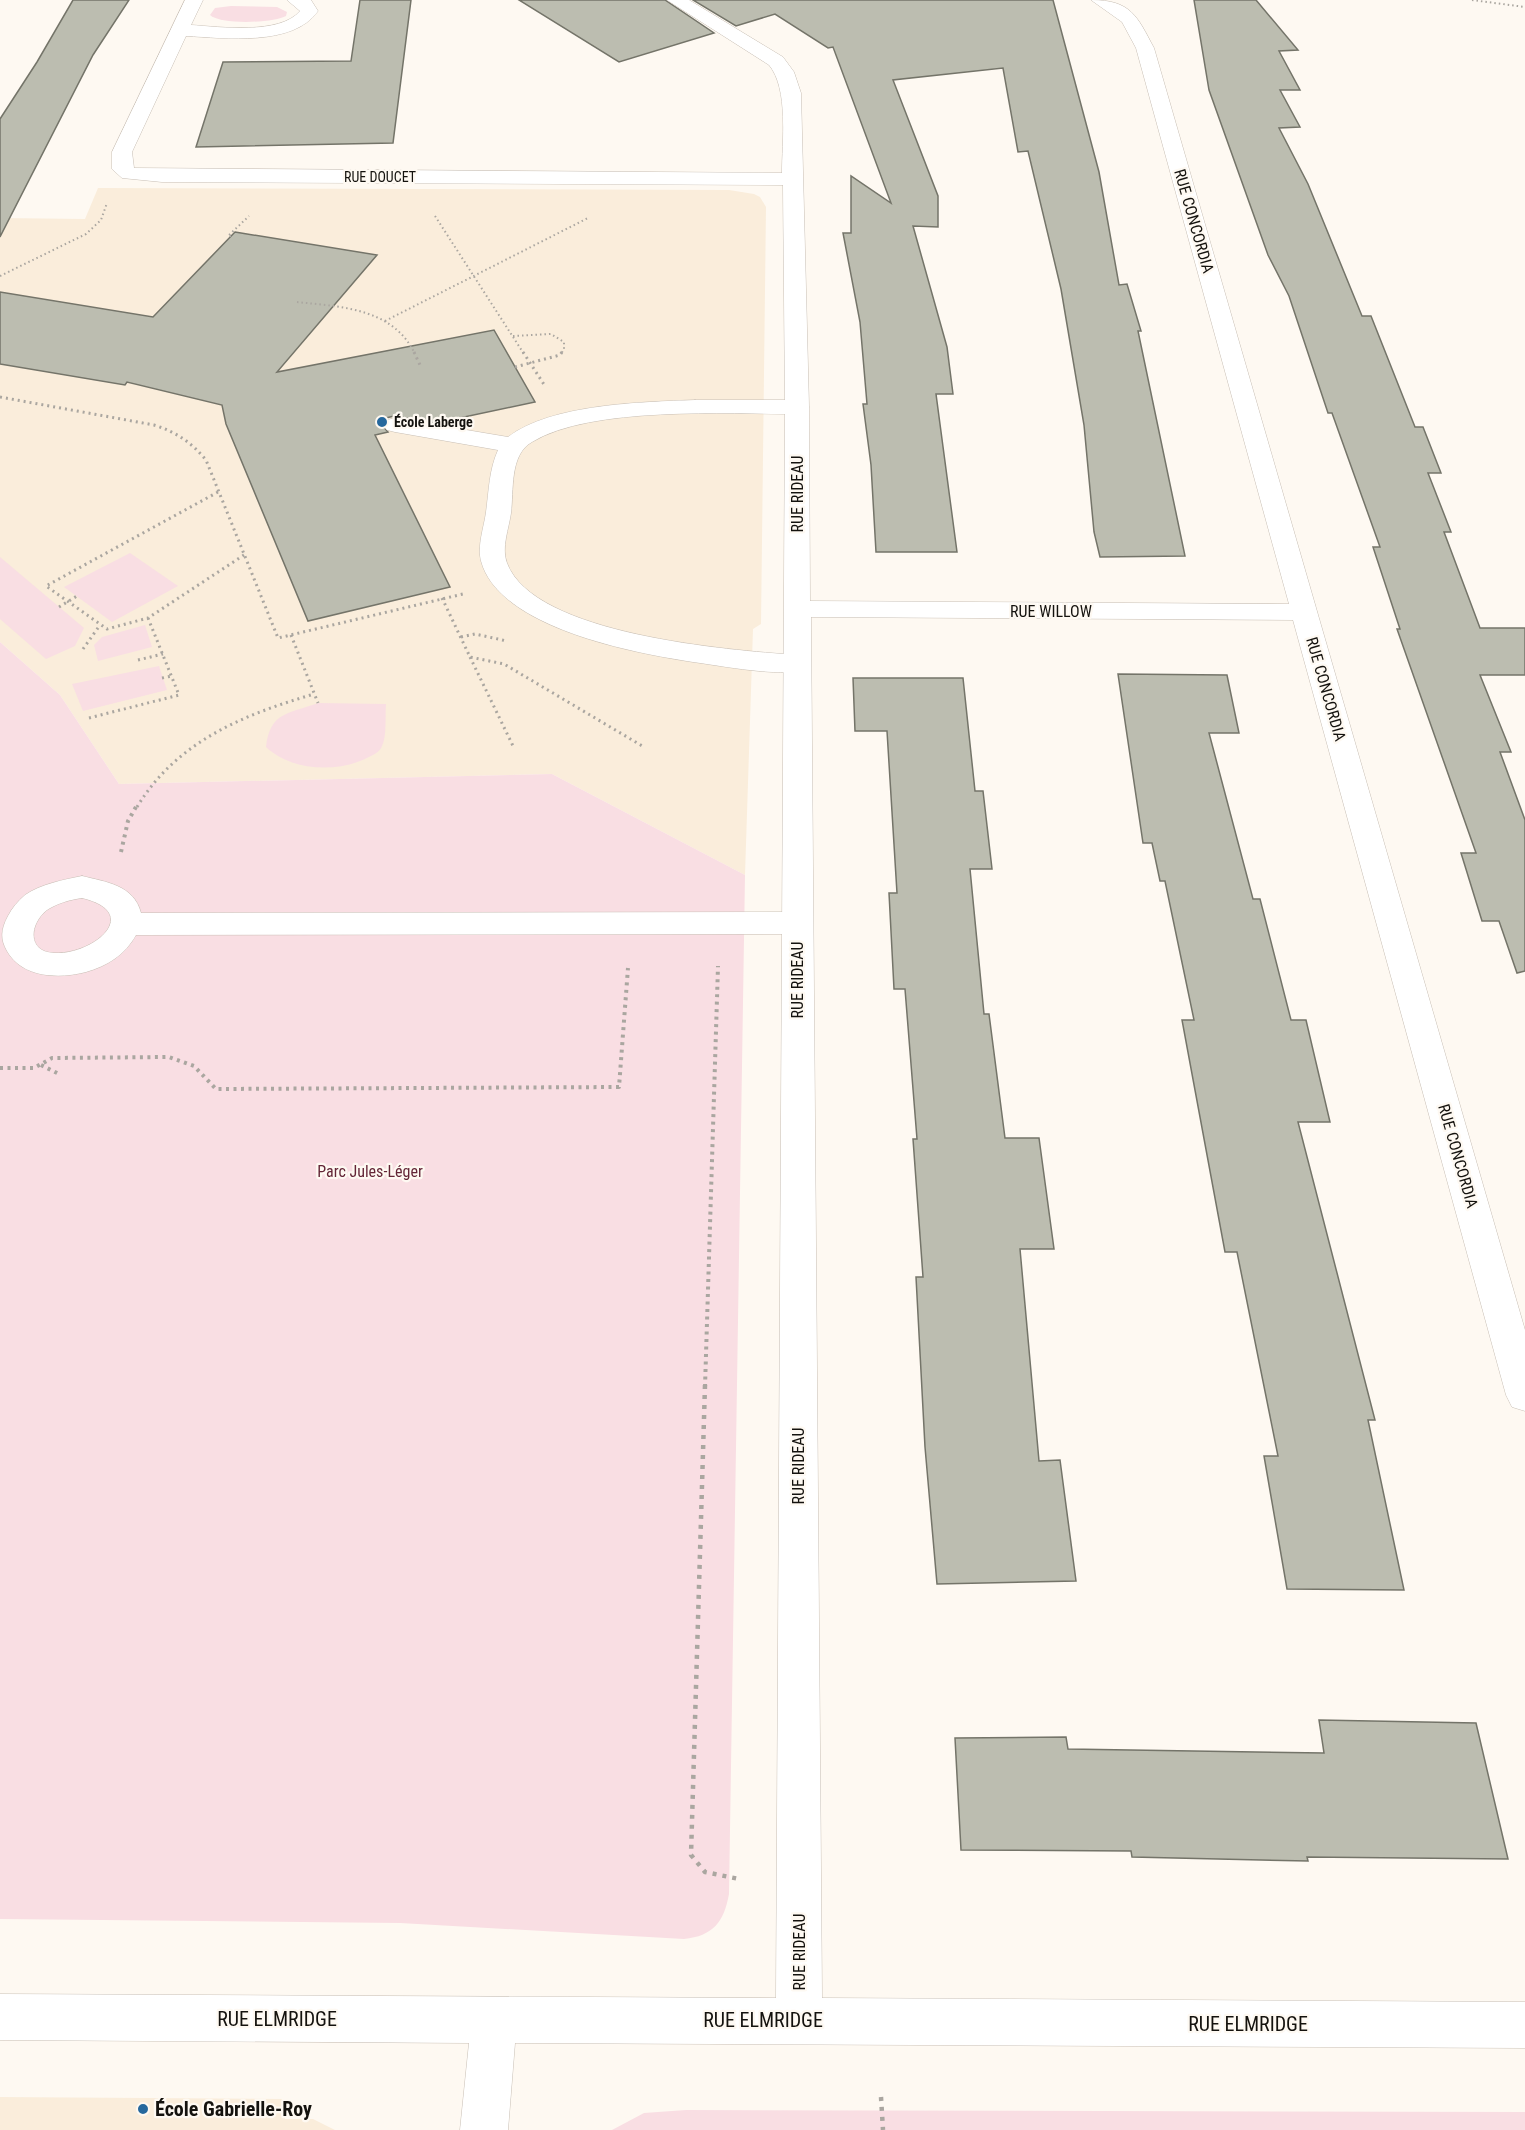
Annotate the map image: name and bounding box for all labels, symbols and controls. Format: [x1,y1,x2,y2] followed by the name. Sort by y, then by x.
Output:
[1170,167,1218,275] street label: RUE CONCORDIA
[344,169,416,185] street label: RUE DOUCET
[394,413,473,430] place label: École Laberge
[375,415,389,429] marker: École Laberge
[788,456,807,532] street label: RUE RIDEAU
[1010,602,1092,621] street label: RUE WILLOW
[1302,635,1350,743] street label: RUE CONCORDIA
[788,942,807,1018] street label: RUE RIDEAU
[1434,1102,1482,1210] street label: RUE CONCORDIA
[317,1162,423,1181] park label: Parc Jules-Léger
[789,1428,808,1504] street label: RUE RIDEAU
[790,1914,809,1990] street label: RUE RIDEAU
[217,2007,337,2031] street label: RUE ELMRIDGE
[703,2008,823,2032] street label: RUE ELMRIDGE
[1188,2012,1308,2036] street label: RUE ELMRIDGE
[155,2097,312,2121] place label: École Gabrielle-Roy
[136,2102,150,2116] marker: École Gabrielle-Roy

